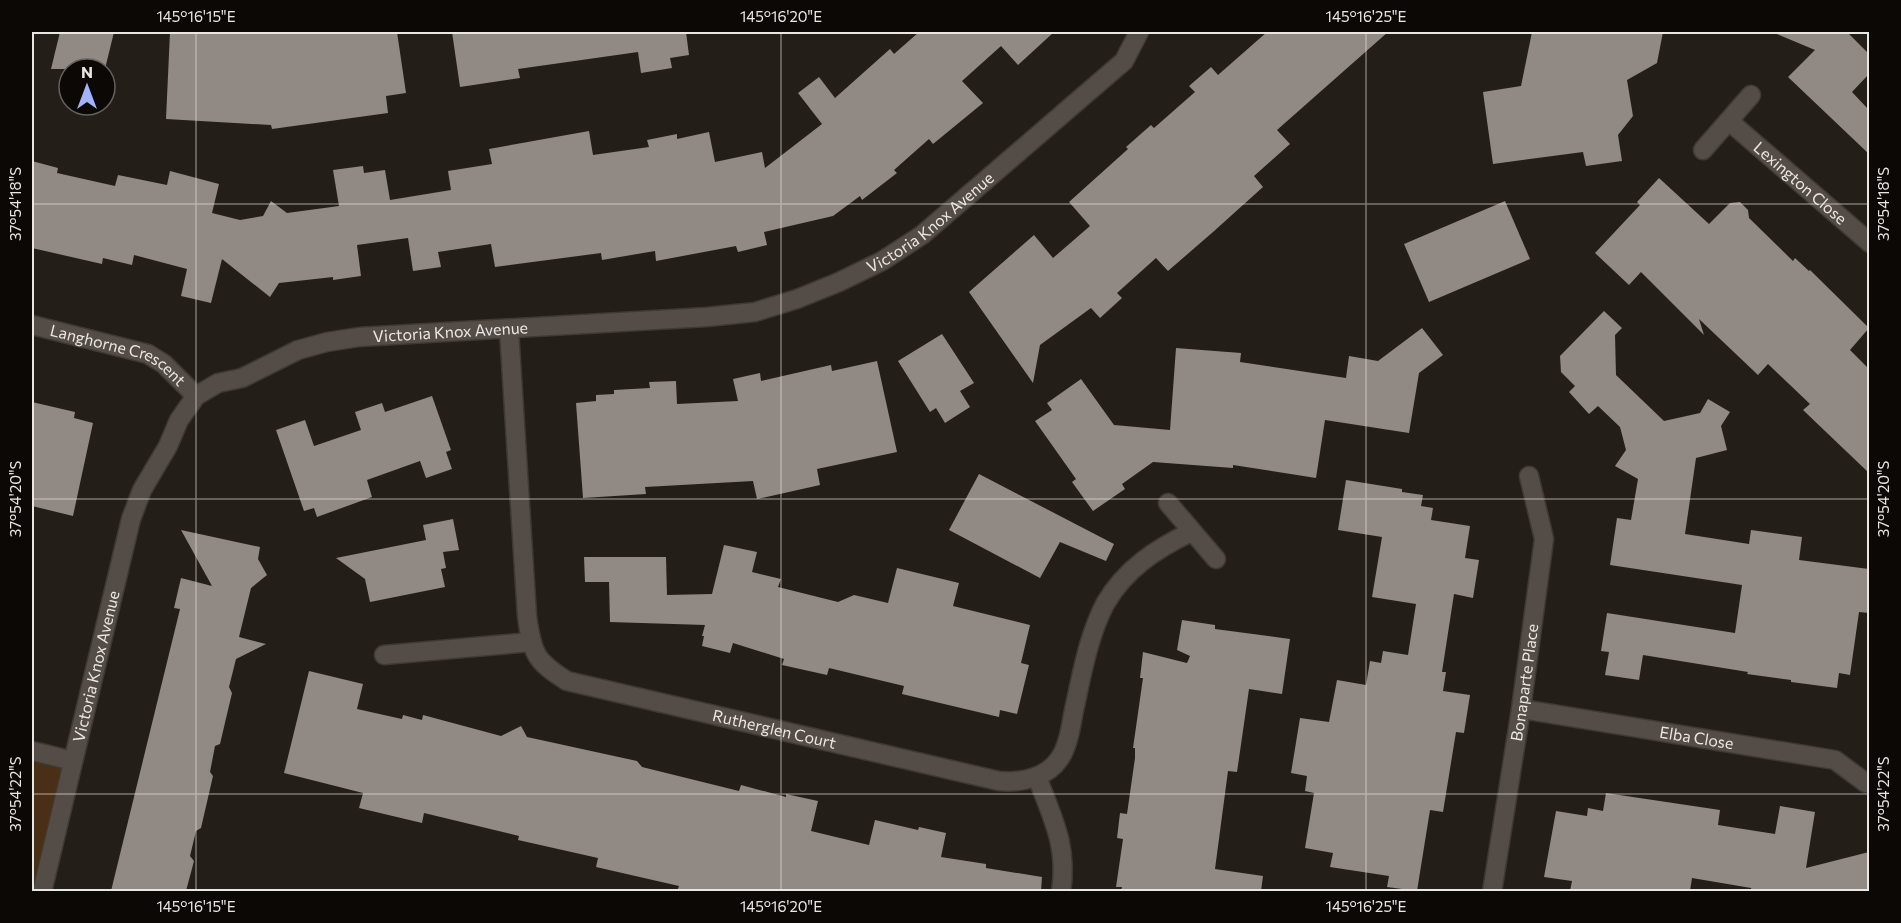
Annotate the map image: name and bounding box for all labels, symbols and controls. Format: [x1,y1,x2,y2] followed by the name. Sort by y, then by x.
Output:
[156,7,236,25] text: 145°16'15"E
[740,7,822,25] text: 145°16'20"E
[1325,7,1407,25] text: 145°16'25"E
[57,57,117,117] north arrow
[81,62,93,81] text: N
[1750,137,1851,228] street label: Lexington Close
[6,167,24,241] text: 37°54'18"S
[1874,167,1892,241] text: 37°54'18"S
[863,168,997,276] street label: Victoria Knox Avenue
[372,317,528,345] street label: Victoria Knox Avenue
[48,320,190,390] street label: Langhorne Crescent
[6,460,24,537] text: 37°54'20"S
[1874,460,1892,537] text: 37°54'20"S
[68,589,123,744] street label: Victoria Knox Avenue
[1506,622,1541,743] street label: Bonaparte Place
[711,705,838,752] street label: Rutherglen Court
[1658,722,1735,752] street label: Elba Close
[6,756,24,832] text: 37°54'22"S
[1874,756,1892,832] text: 37°54'22"S
[156,897,236,915] text: 145°16'15"E
[740,897,822,915] text: 145°16'20"E
[1325,897,1407,915] text: 145°16'25"E

